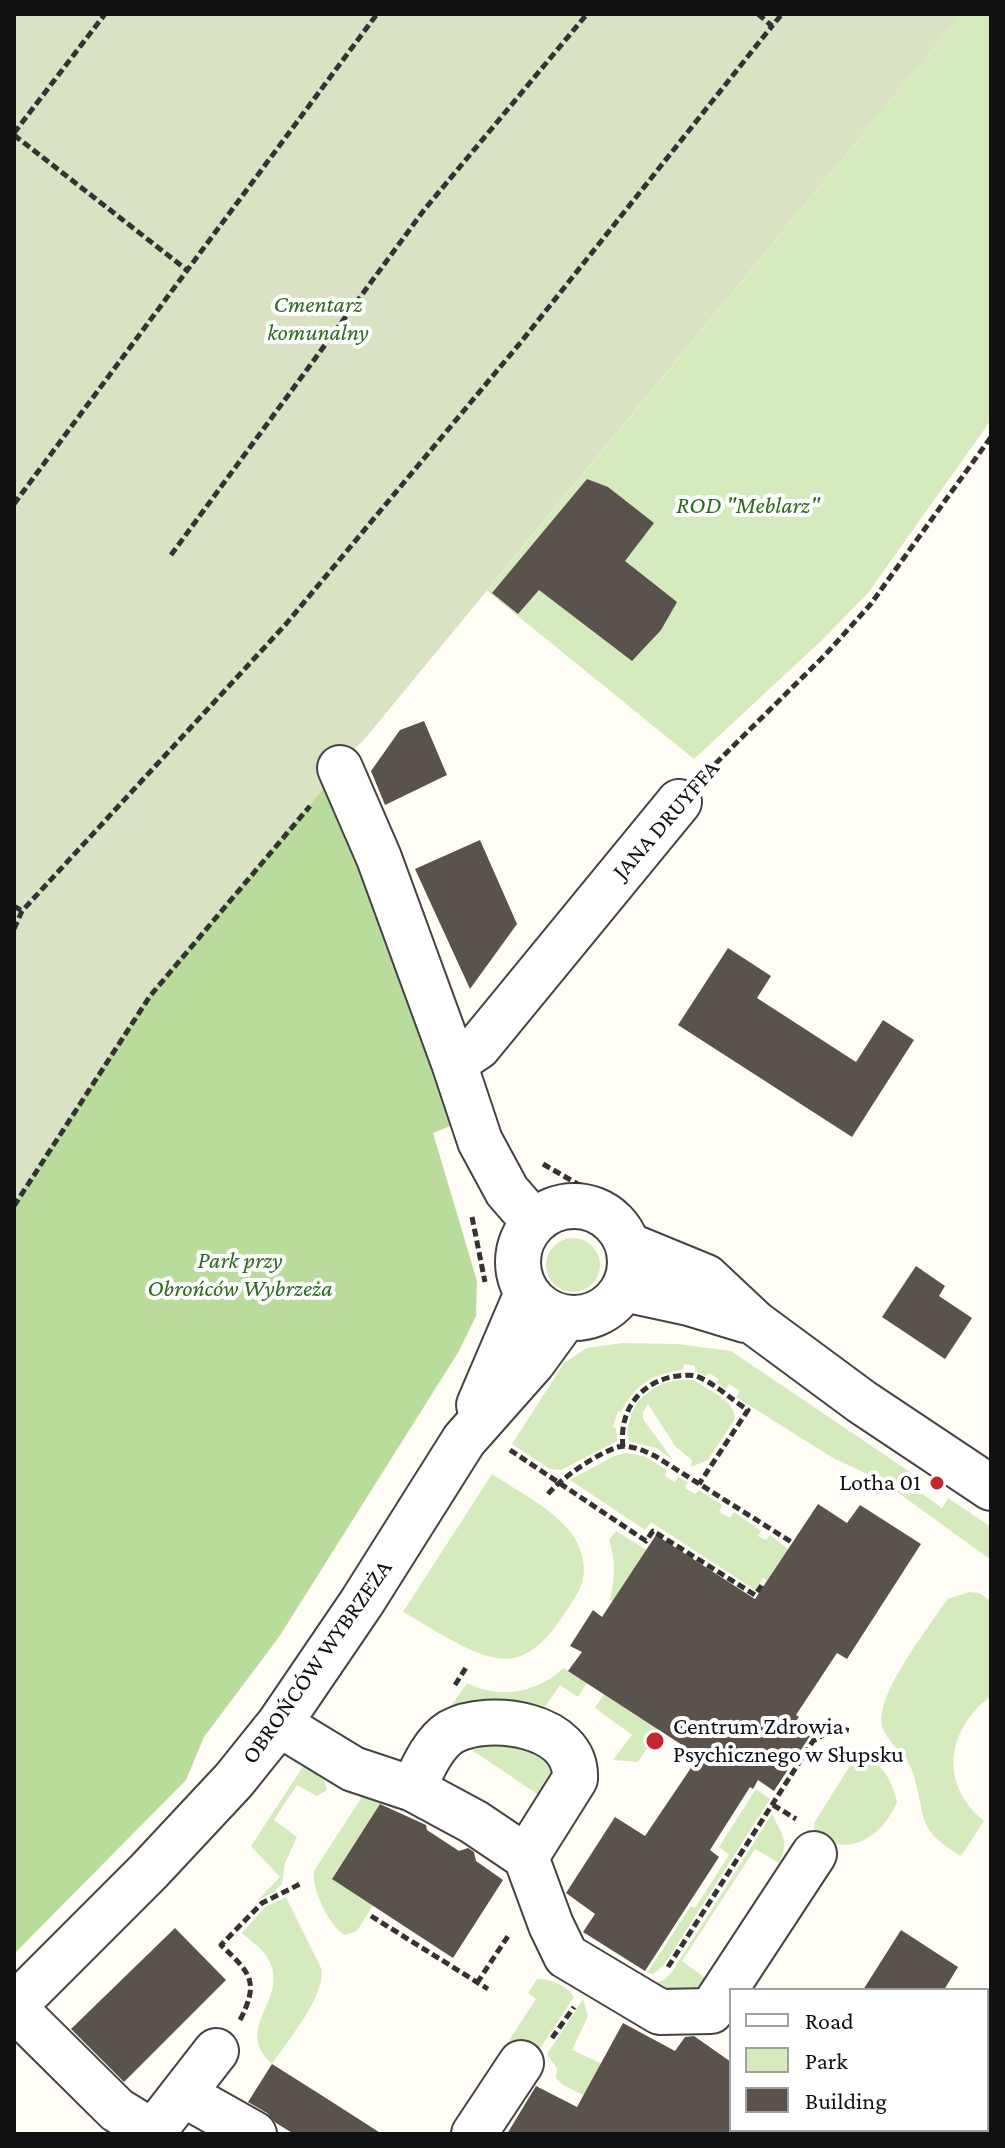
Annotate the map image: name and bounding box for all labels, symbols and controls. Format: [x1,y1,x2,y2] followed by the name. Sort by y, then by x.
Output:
[267,291,369,347] park label: Cmentarz komunalny
[676,492,820,520] park label: ROD "Meblarz"
[606,755,726,885] street label: JANA DRUYFFA
[148,1247,332,1303] park label: Park przy Obrońców Wybrzeża
[839,1469,921,1497] place label: Lotha 01
[928,1474,946,1492] marker: Lotha 01
[236,1555,398,1769] street label: OBROŃCÓW WYBRZEŻA
[673,1713,904,1769] place label: Centrum Zdrowia Psychicznego w Słupsku
[644,1730,666,1752] marker: Centrum Zdrowia Psychicznego w Słupsku
[729,1988,989,2132] legend
[805,2007,854,2034] text: Road
[805,2047,848,2074] text: Park
[805,2087,887,2114] text: Building

